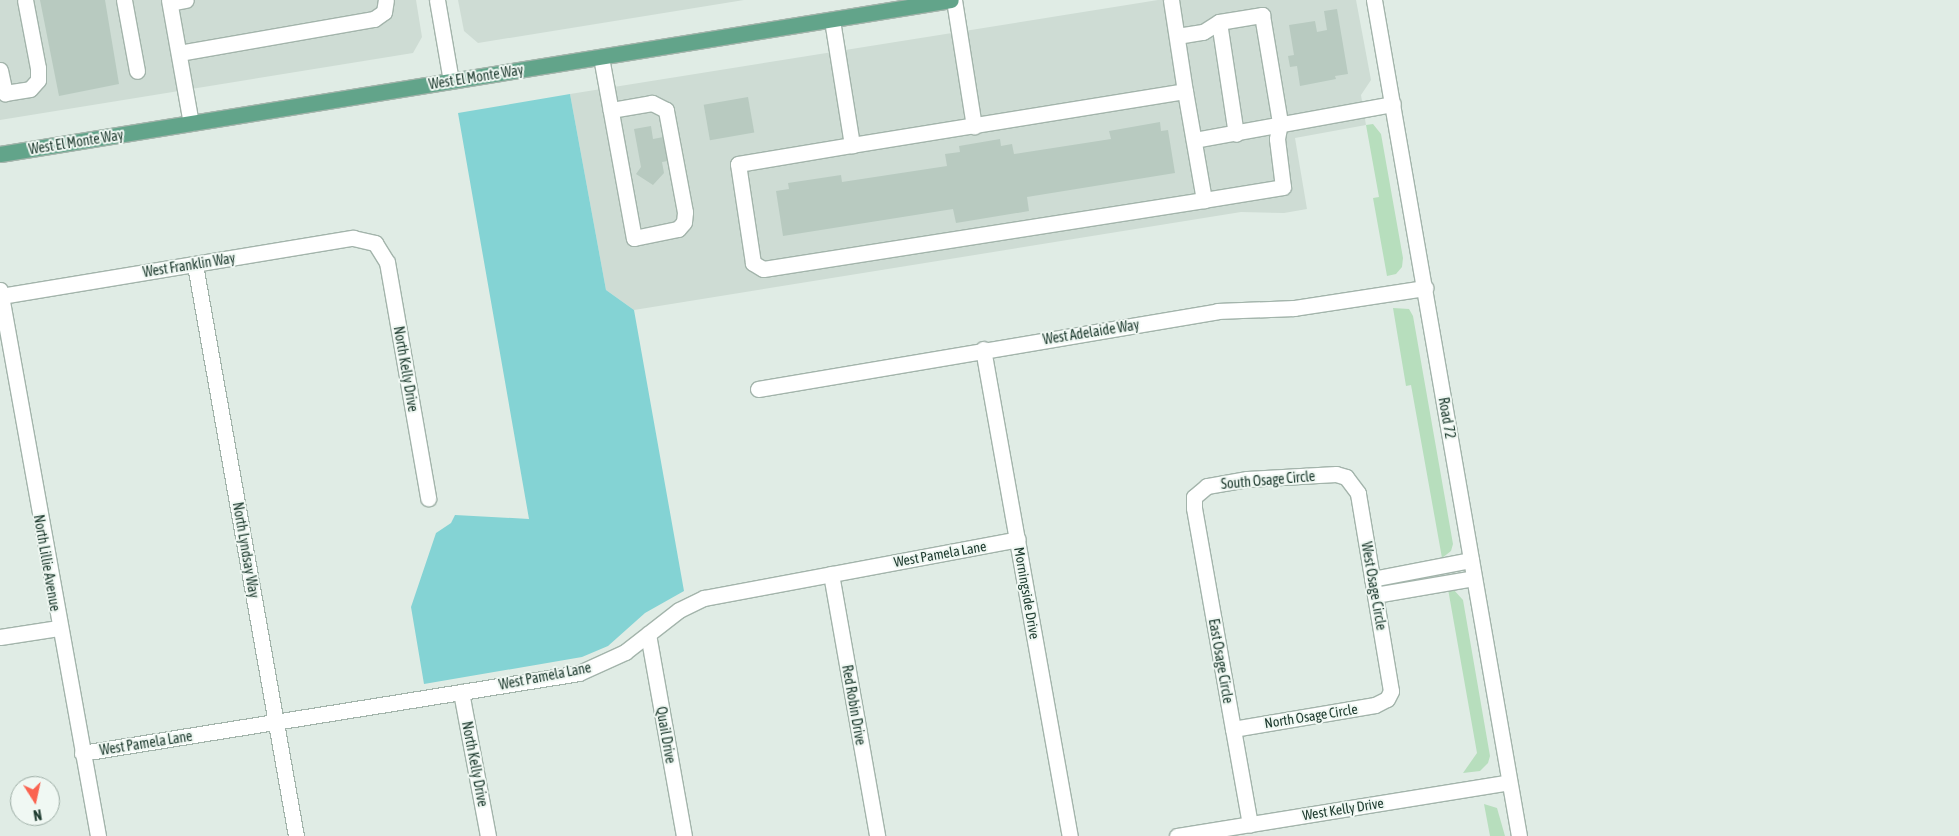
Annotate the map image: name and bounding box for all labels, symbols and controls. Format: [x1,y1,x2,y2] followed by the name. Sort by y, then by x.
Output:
[428,61,524,93] street label: West El Monte Way
[28,126,124,158] street label: West El Monte Way
[142,249,236,281] street label: West Franklin Way
[1042,316,1140,348] street label: West Adelaide Way
[390,325,422,413] street label: North Kelly Drive
[1435,396,1459,440] street label: Road 72
[1220,468,1316,492] street label: South Osage Circle
[229,501,263,599] street label: North Lyndsay Way
[30,513,64,613] street label: North Lillie Avenue
[892,538,988,570] street label: West Pamela Lane
[1358,541,1390,631] street label: West Osage Circle
[1011,546,1043,640] street label: Morningside Drive
[1205,617,1237,705] street label: East Osage Circle
[497,659,593,693] street label: West Pamela Lane
[839,664,869,746] street label: Red Robin Drive
[1263,700,1359,732] street label: North Osage Circle
[653,705,679,765] street label: Quail Drive
[458,720,492,808] street label: North Kelly Drive
[98,727,194,759] street label: West Pamela Lane
[10,776,60,826] north arrow
[1301,794,1385,824] street label: West Kelly Drive
[32,806,43,823] text: N

